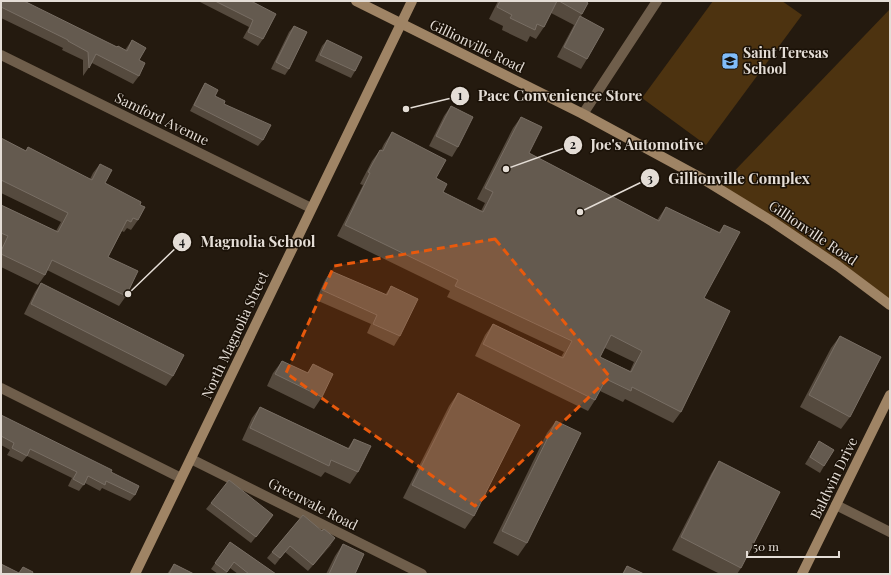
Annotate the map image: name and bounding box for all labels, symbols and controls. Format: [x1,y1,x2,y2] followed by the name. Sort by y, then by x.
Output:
[427,14,528,77] street label: Gillionville Road
[743,43,829,78] place label: Saint Teresas School
[720,51,740,71] school or university icon: Saint Teresas School
[450,83,650,110] callout: Pace Convenience Store
[478,85,643,105] text: Pace Convenience Store
[458,87,463,103] text: 1
[112,88,212,150] street label: Samford Avenue
[563,132,712,159] callout: Joe's Automotive
[589,134,704,154] text: Joe's Automotive
[570,136,576,152] text: 2
[640,165,817,192] callout: Gillionville Complex
[668,168,811,188] text: Gillionville Complex
[647,170,653,186] text: 3
[765,196,861,269] street label: Gillionville Road
[172,229,323,256] callout: Magnolia School
[201,231,316,251] text: Magnolia School
[179,233,185,249] text: 4
[197,267,273,402] street label: North Magnolia Street
[806,434,862,522] street label: Baldwin Drive
[265,473,361,534] street label: Greenvale Road
[747,533,839,559] scale bar
[753,538,779,554] text: 50 m

